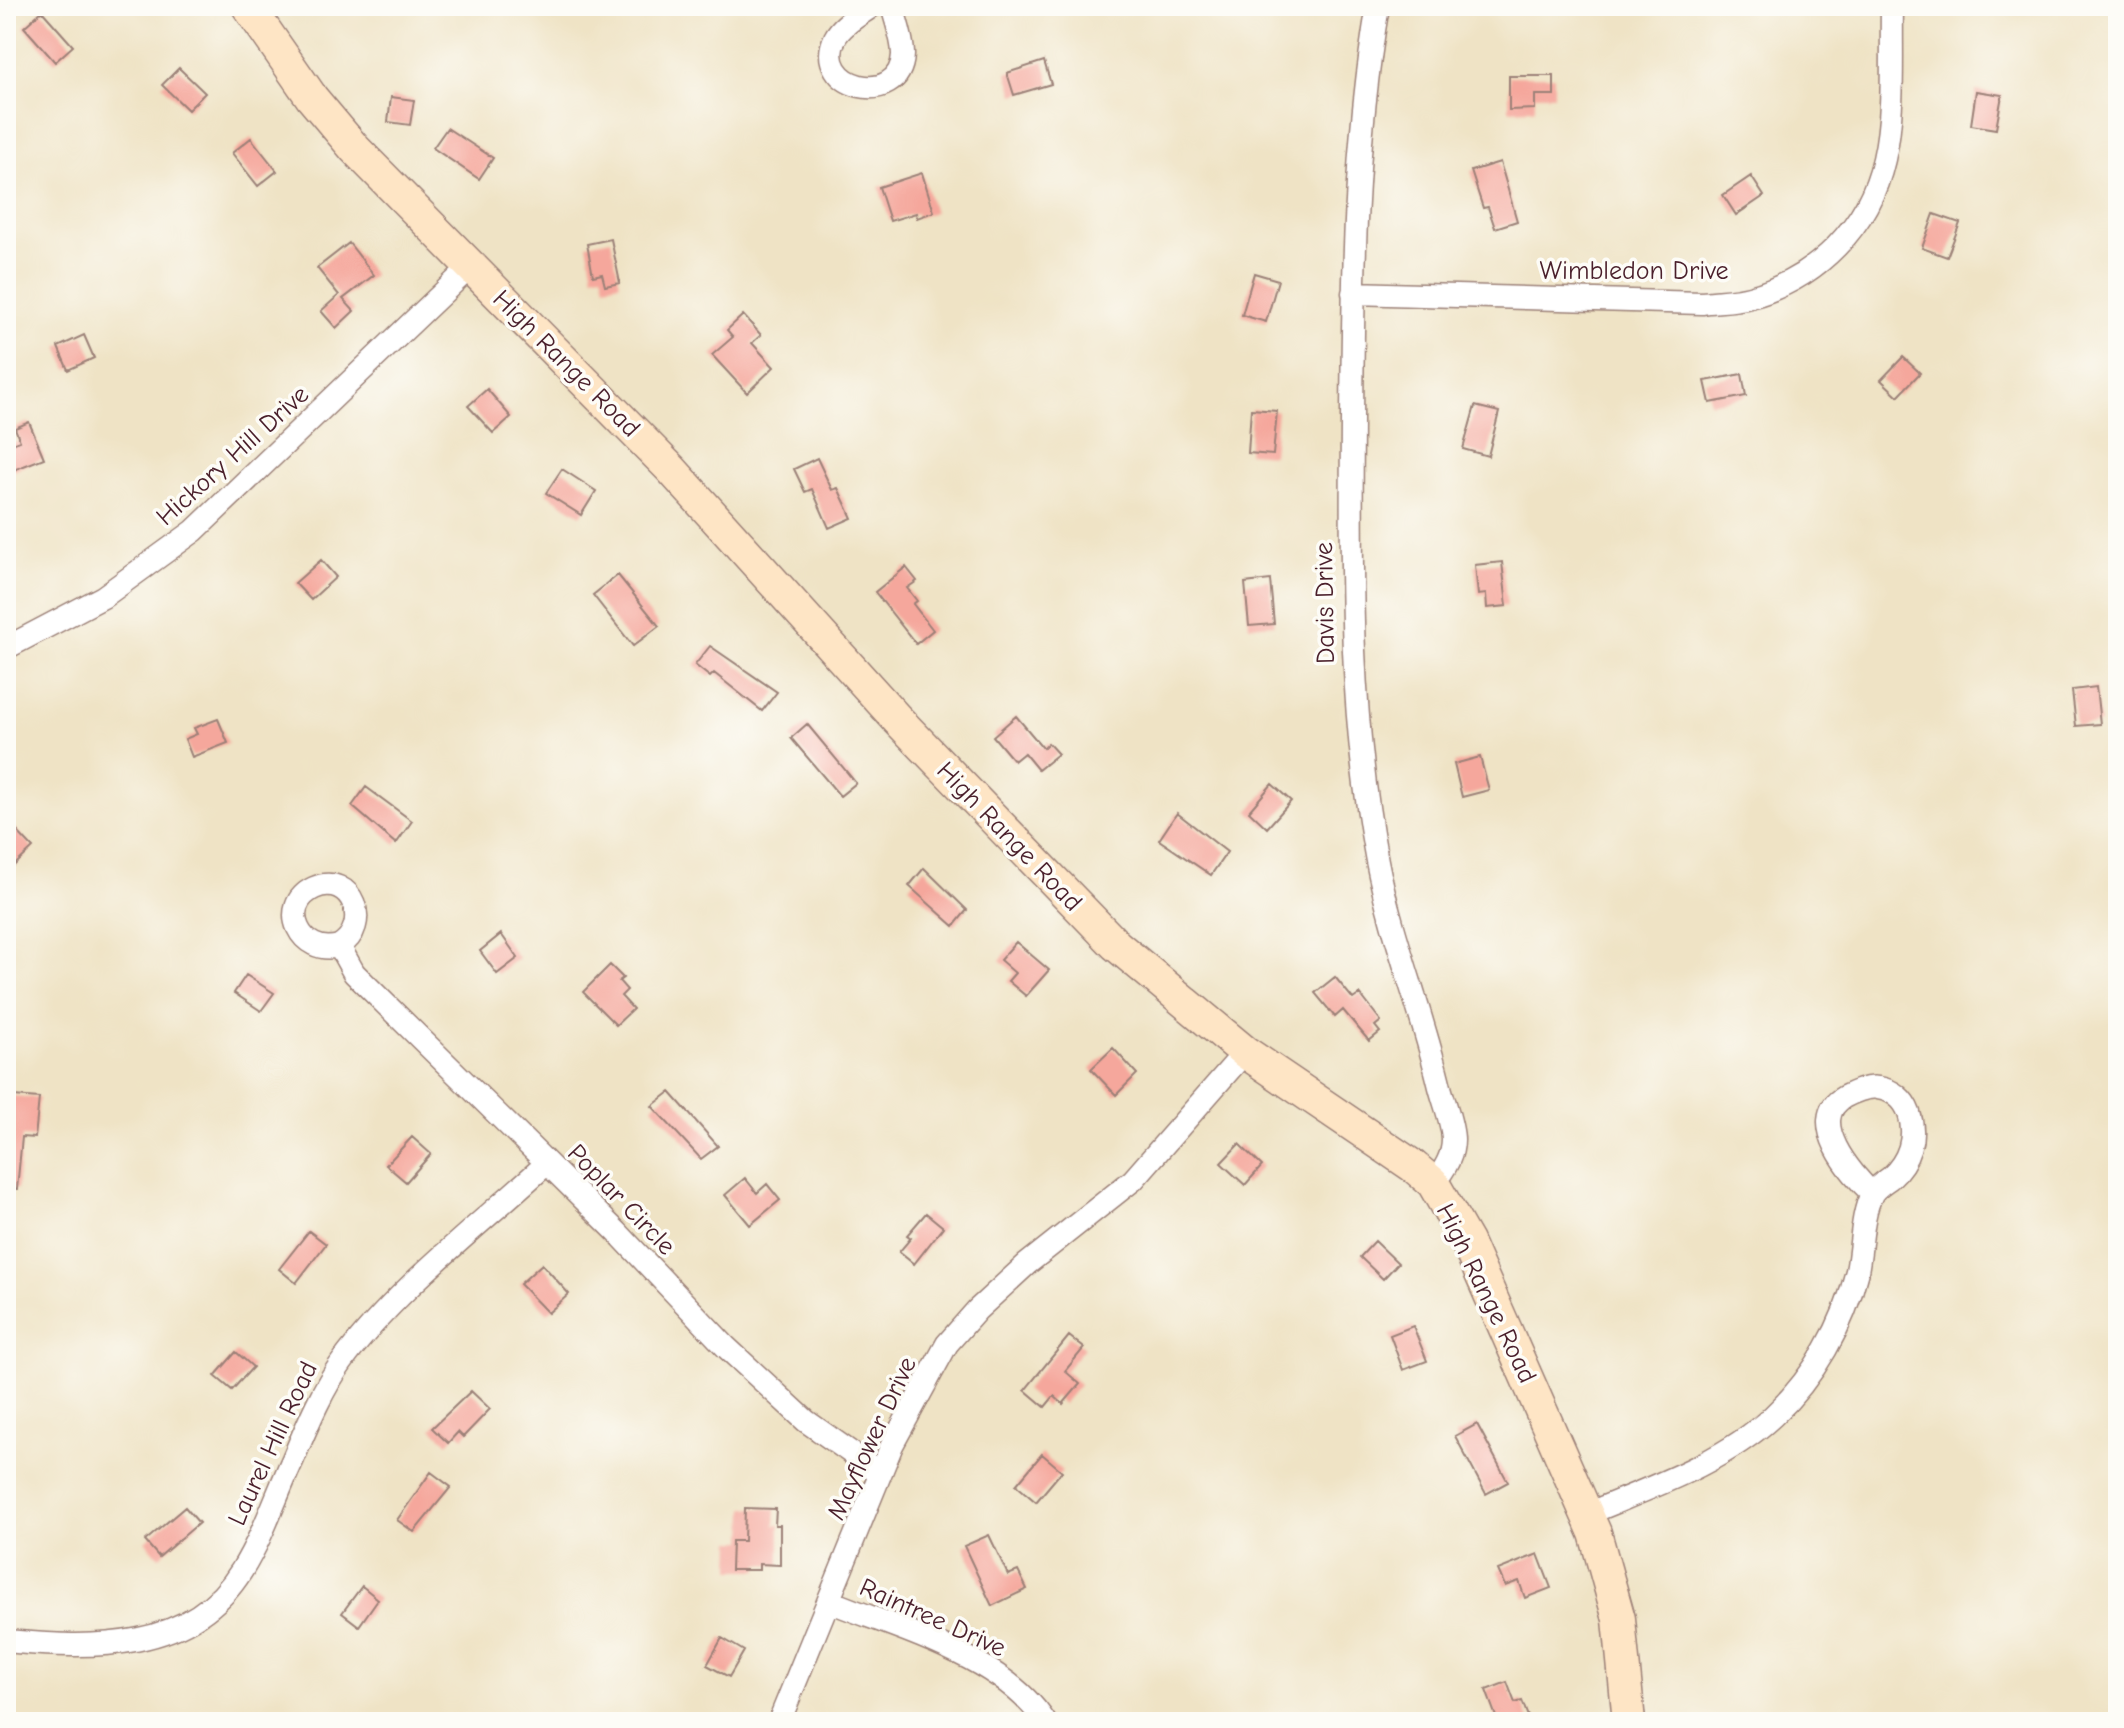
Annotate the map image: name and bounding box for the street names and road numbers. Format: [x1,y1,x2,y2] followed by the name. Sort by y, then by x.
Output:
[1539,256,1729,286] street label: Wimbledon Drive
[486,284,646,444] street label: High Range Road
[150,380,315,532] street label: Hickory Hill Drive
[1309,542,1341,664] street label: Davis Drive
[931,756,1088,918] street label: High Range Road
[561,1138,681,1261] street label: Poplar Circle
[1430,1199,1542,1388] street label: High Range Road
[821,1352,923,1525] street label: Mayflower Drive
[222,1357,324,1530] street label: Laurel Hill Road
[855,1572,1010,1664] street label: Raintree Drive

